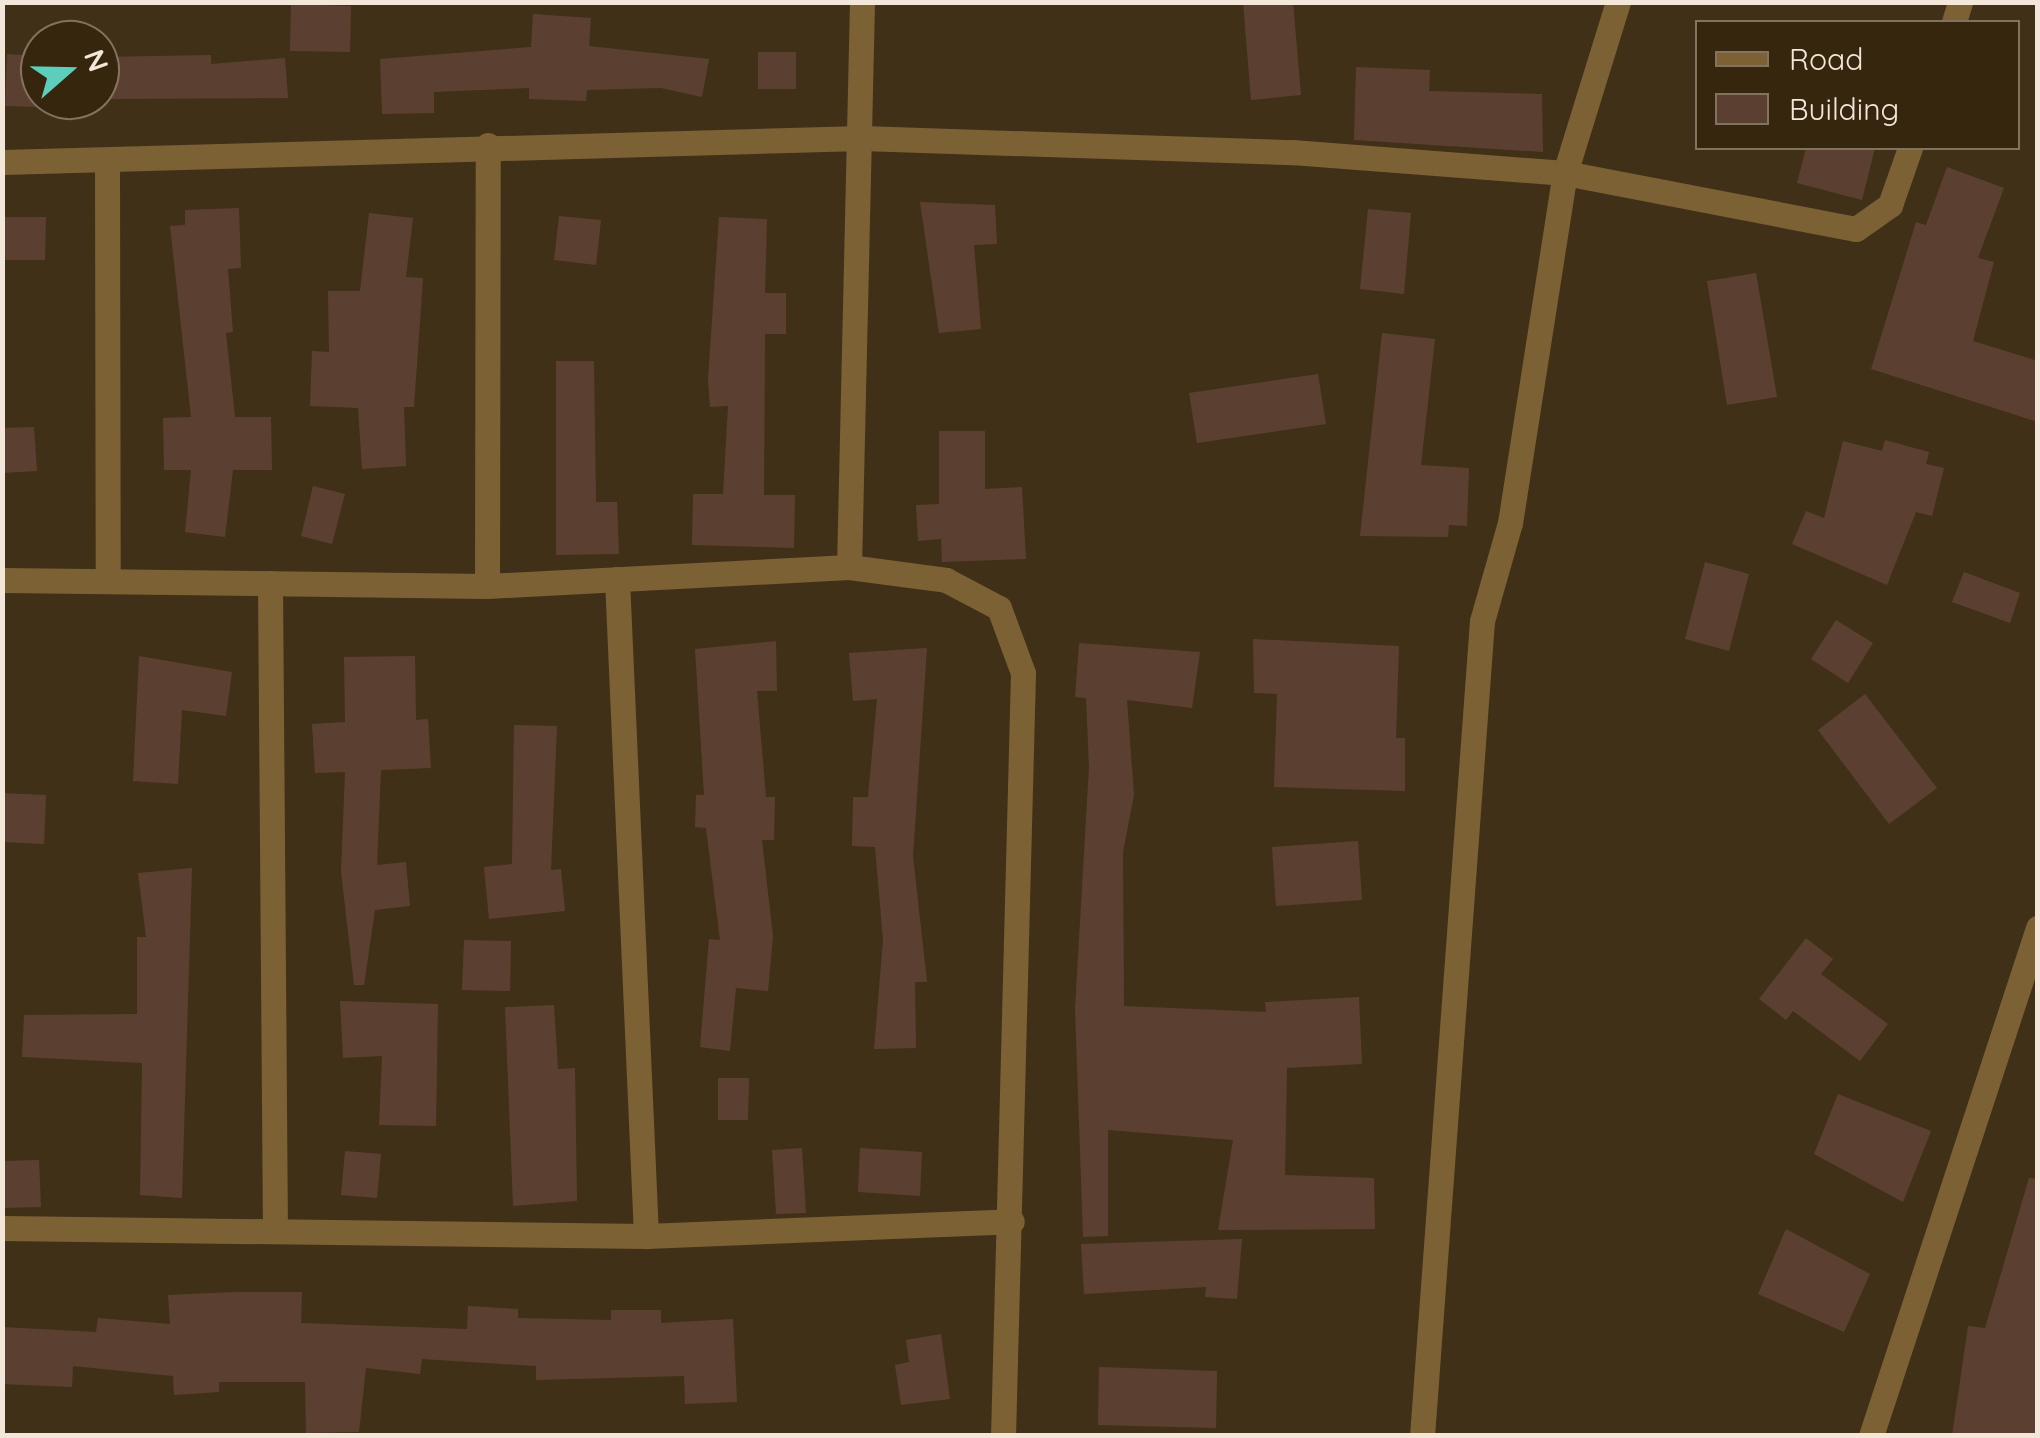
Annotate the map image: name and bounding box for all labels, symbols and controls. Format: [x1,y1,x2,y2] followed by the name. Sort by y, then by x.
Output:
[20,20,120,120] north arrow
[1695,20,2020,150] legend
[1789,40,1863,78] text: Road
[77,45,117,76] text: N
[1789,90,1899,128] text: Building

